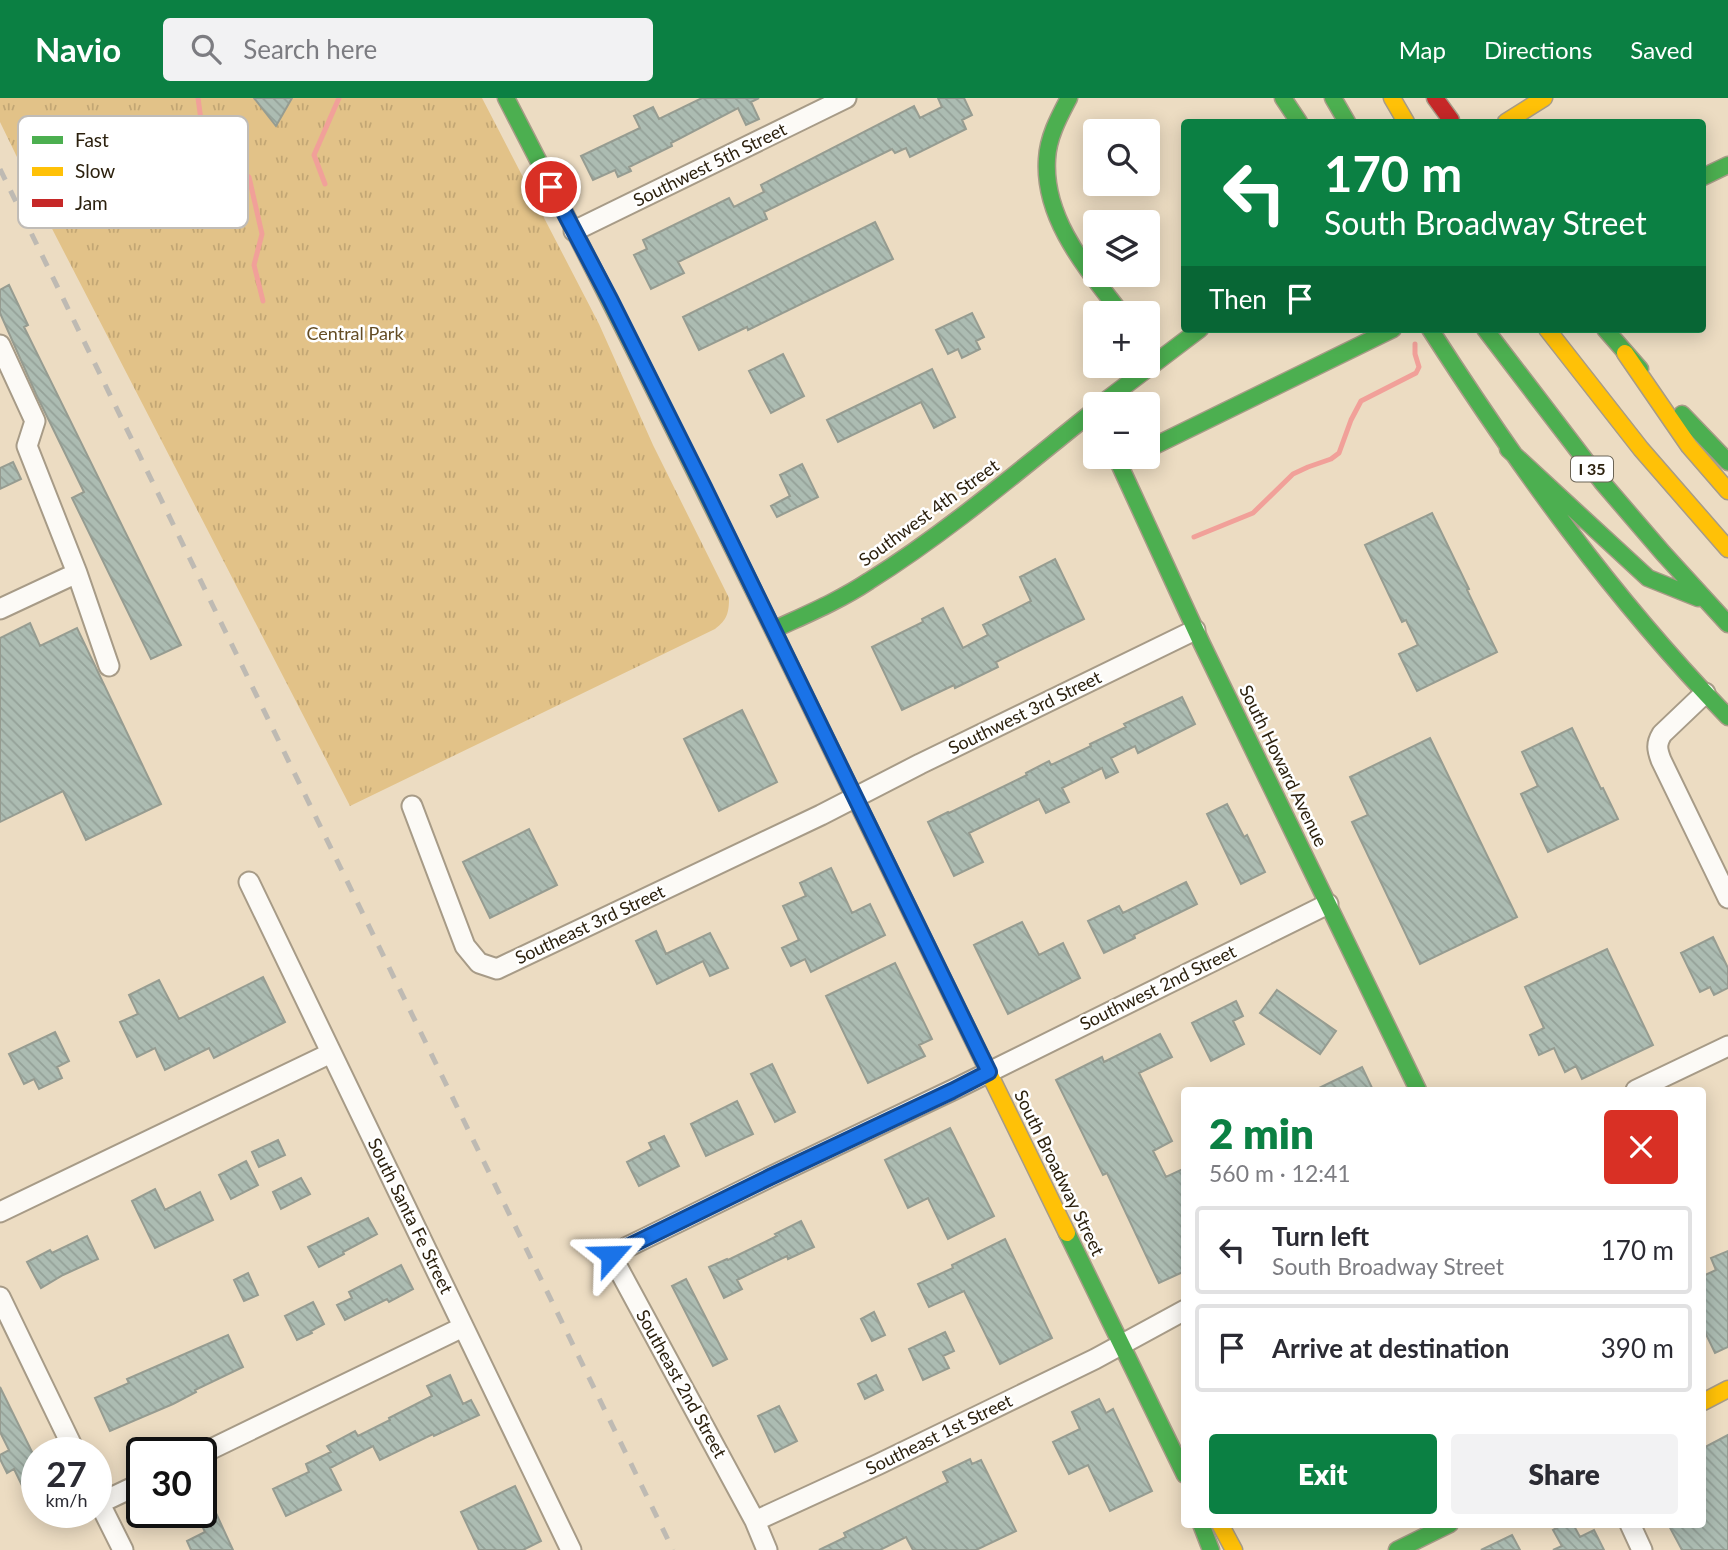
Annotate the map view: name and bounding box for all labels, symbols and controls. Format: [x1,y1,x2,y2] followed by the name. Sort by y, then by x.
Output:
[163,18,653,81] search box
[35,29,121,69] text: Navio
[187,30,225,68] icon: search
[243,33,377,65] text: Search here
[1399,35,1446,64] text: Map
[1484,35,1592,64] text: Directions
[1630,35,1693,64] text: Saved
[18,116,248,228] legend
[629,117,790,211] street label: Southwest 5th Street
[1083,119,1160,469] map controls
[1083,119,1160,196] button: search
[75,128,109,151] text: Fast
[1324,144,1462,202] text: 170 m
[1209,147,1300,238] icon: left
[521,157,581,217] pin
[75,159,115,182] text: Slow
[532,168,570,206] icon: arrive
[75,191,108,214] text: Jam
[1324,203,1647,242] text: South Broadway Street
[1083,210,1160,287] button: layers
[1281,280,1319,318] icon: arrive
[1209,283,1267,315] text: Then
[1083,301,1160,378] button: +
[306,322,404,344] park label: Central Park
[1083,392,1160,469] button: −
[854,454,1003,570] street label: Southwest 4th Street
[1571,456,1613,482] road number: I 35
[944,665,1105,759] street label: Southwest 3rd Street
[1235,681,1333,850] street label: South Howard Avenue
[511,880,668,968] street label: Southeast 3rd Street
[1076,939,1240,1035] street label: Southwest 2nd Street
[1010,1086,1110,1259] street label: South Broadway Street
[1209,1108,1314,1158] text: 2 min
[1604,1110,1678,1184] button: close
[364,1134,458,1297] street label: South Santa Fe Street
[1209,1159,1351,1187] text: 560 m · 12:41
[574,1218,648,1292] position arrow
[1272,1220,1369,1252] text: Turn left
[1213,1231,1251,1269] icon: left
[1601,1234,1674,1266] text: 170 m
[1272,1252,1504,1280] text: South Broadway Street
[632,1305,732,1462] street label: Southeast 2nd Street
[1213,1329,1251,1367] icon: arrive
[1272,1332,1509,1364] text: Arrive at destination
[1601,1332,1674,1364] text: 390 m
[862,1389,1016,1479] street label: Southeast 1st Street
[1209,1434,1437,1514] button: Exit
[1451,1434,1678,1514] button: Share
[126,1437,217,1528] speed limit sign: 30
[46,1452,87,1494] text: 27
[45,1489,88,1511] text: km/h

